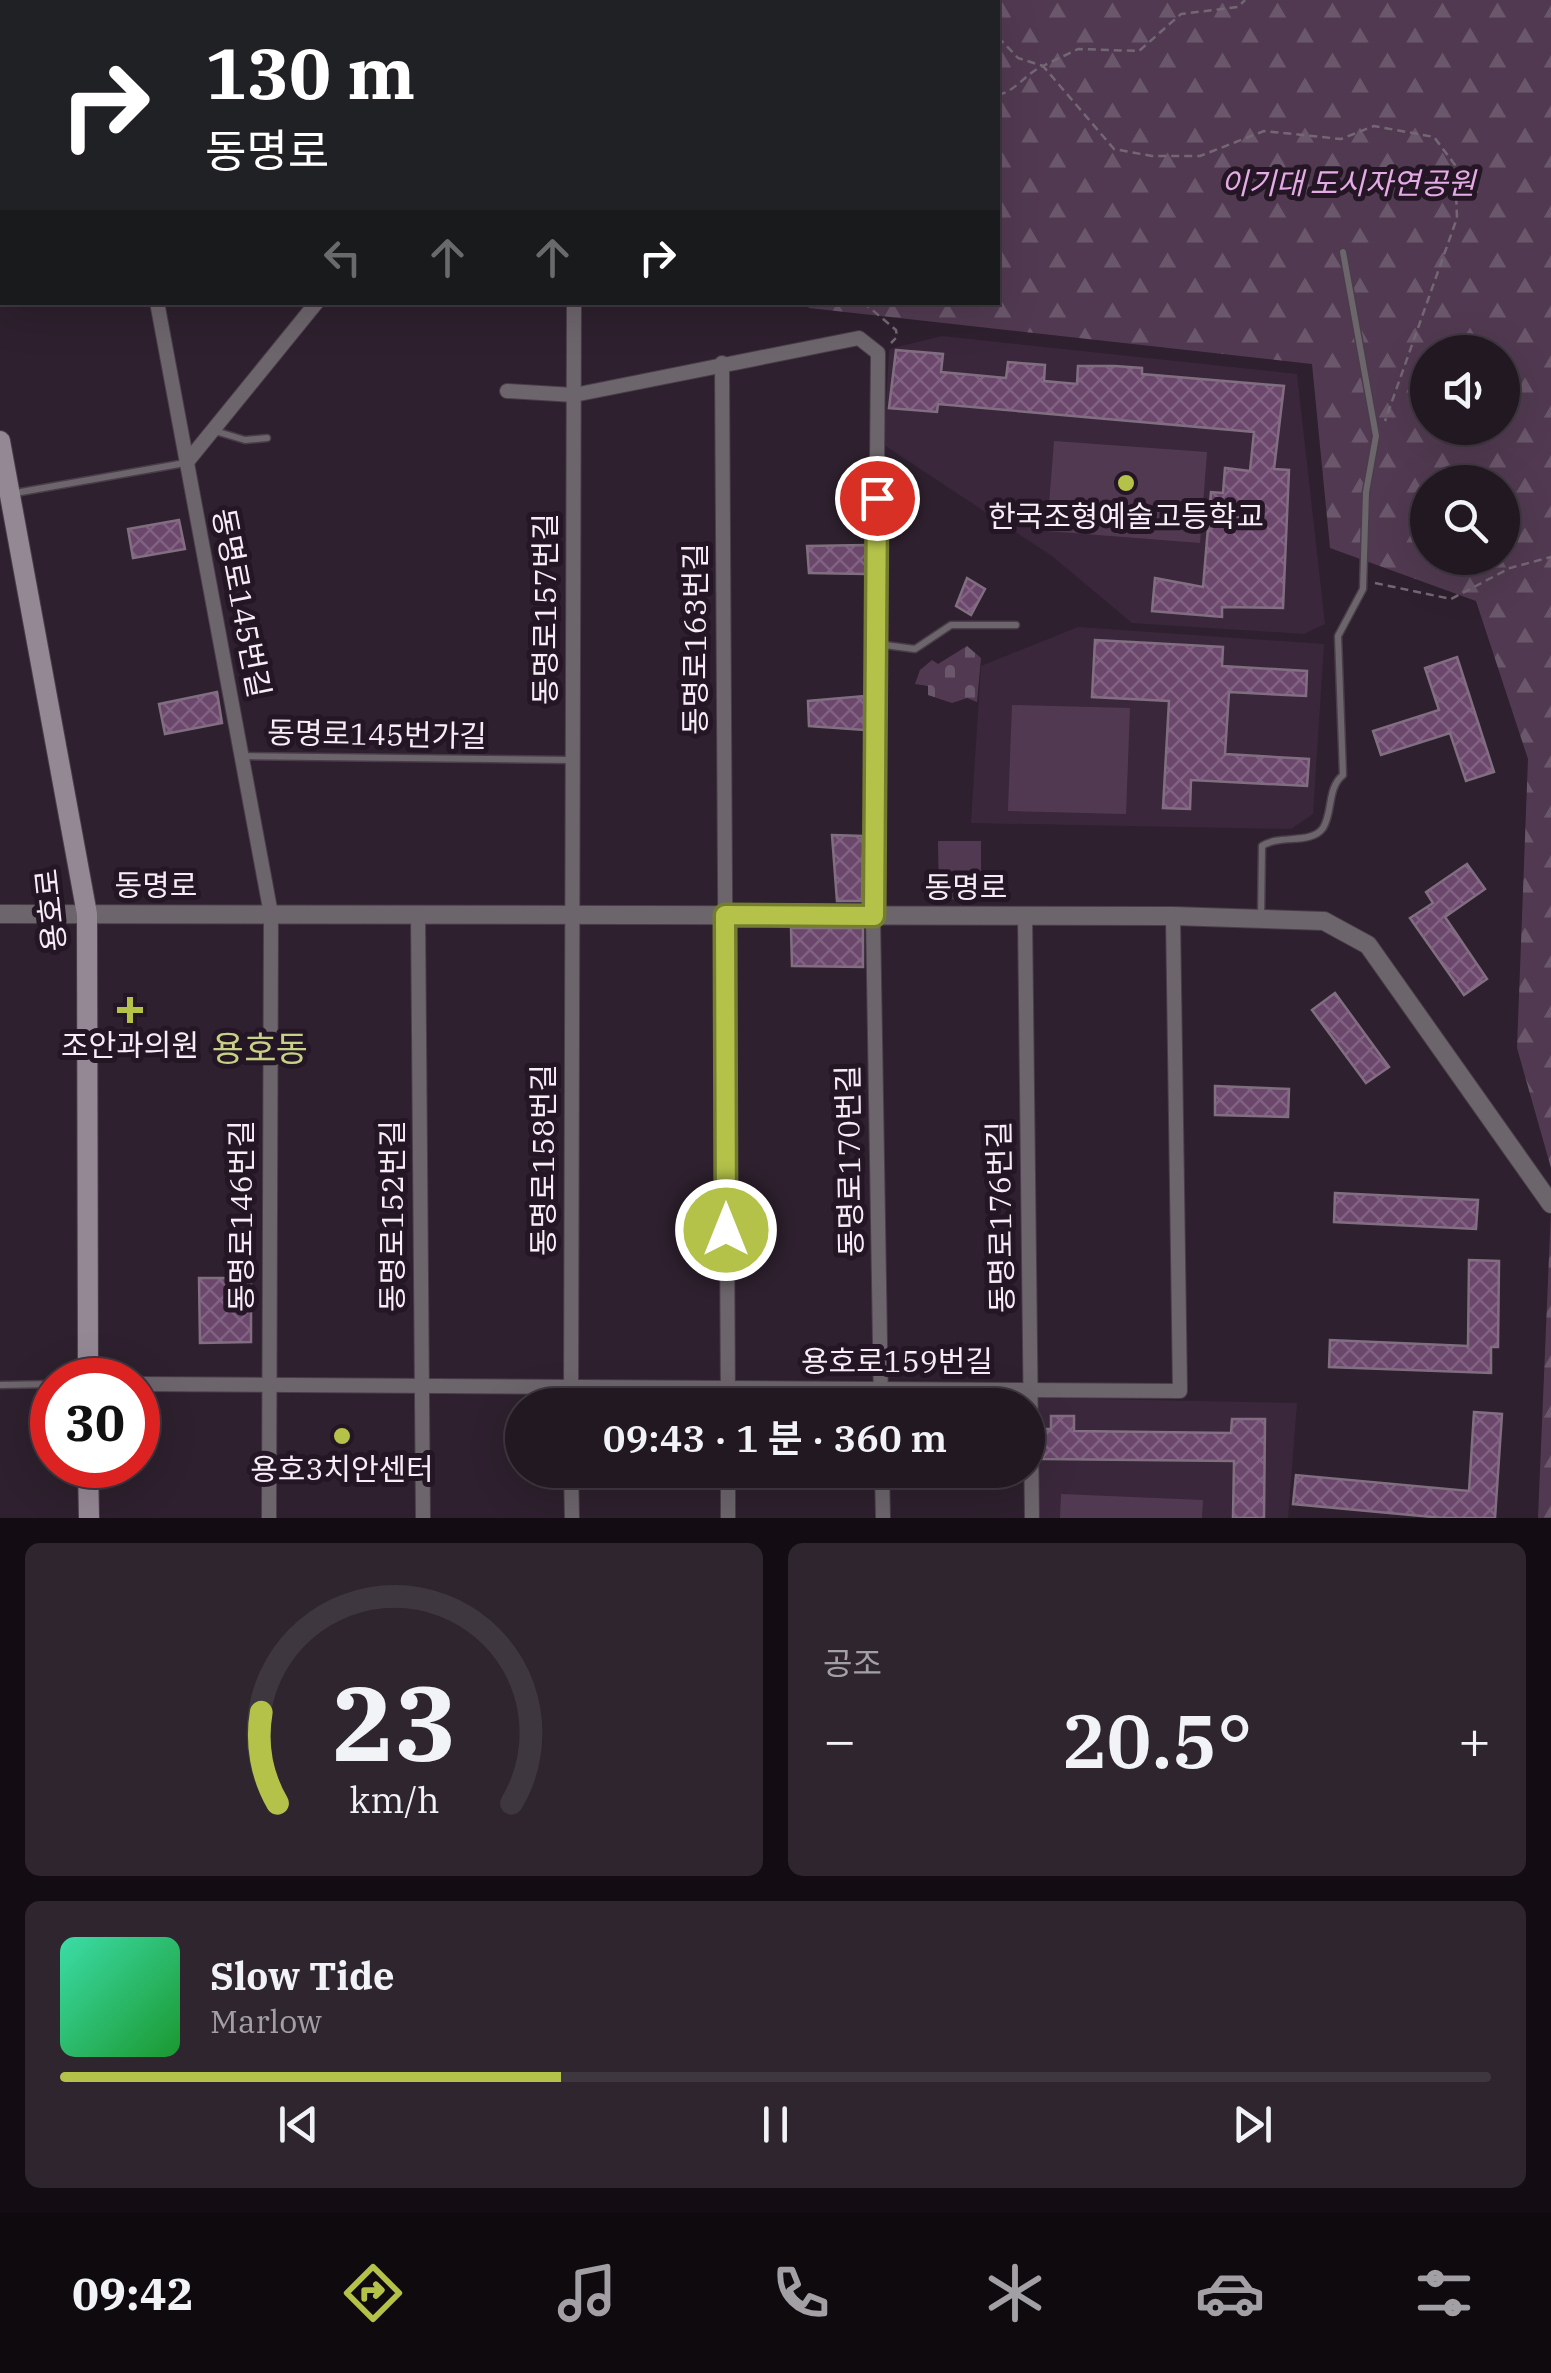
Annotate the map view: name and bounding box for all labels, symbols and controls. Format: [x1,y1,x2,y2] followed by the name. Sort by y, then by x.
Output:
[205,27,415,118] text: 130 m
[40,40,170,170] icon: right
[205,121,329,179] text: 동명로
[1221,163,1478,202] park label: 이기대 도시자연공원
[315,230,370,285] icon: left
[420,230,475,285] icon: ahead
[525,230,580,285] icon: ahead
[630,230,685,285] icon: right
[1410,335,1520,575] map controls
[1410,335,1520,445] button: sound
[835,456,920,541] pin
[1410,465,1520,575] button: search
[850,471,905,526] icon: arrive
[1115,472,1137,494] marker: 한국조형예술고등학교
[988,496,1264,535] place label: 한국조형예술고등학교
[205,505,280,701] street label: 동명로145번길
[525,513,564,705] street label: 동명로157번길
[675,543,714,735] street label: 동명로163번길
[267,712,487,755] street label: 동명로145번가길
[115,865,197,904] street label: 동명로
[26,867,73,953] street label: 용호로
[925,867,1007,906] street label: 동명로
[117,997,143,1023] marker: 조안과의원
[61,1025,199,1064] place label: 조안과의원
[212,1025,308,1071] district label: 용호동
[523,1064,562,1256] street label: 동명로158번길
[827,1065,870,1257] street label: 동명로170번길
[221,1120,260,1312] street label: 동명로146번길
[372,1120,411,1312] street label: 동명로152번길
[978,1121,1021,1313] street label: 동명로176번길
[674,1178,778,1282] position arrow
[801,1341,993,1380] street label: 용호로159번길
[30,1358,160,1488] speed limit sign: 30
[603,1413,947,1462] text: 09:43 · 1 분 · 360 m
[331,1425,353,1447] marker: 용호3치안센터
[250,1449,434,1488] place label: 용호3치안센터
[823,1642,882,1684] text: 공조
[332,1654,456,1790] text: 23
[1062,1691,1252,1789] text: 20.5°
[823,1704,856,1775] text: −
[1458,1704,1491,1775] text: +
[349,1776,439,1823] text: km/h
[210,1951,395,2000] text: Slow Tide
[210,2000,322,2042] text: Marlow
[271,2097,326,2152] icon: previous
[748,2097,803,2152] icon: pause
[1225,2097,1280,2152] icon: next
[338,2258,408,2328] icon: directions
[552,2258,622,2328] icon: music
[766,2258,836,2328] icon: phone
[980,2258,1050,2328] icon: climate
[1195,2258,1265,2328] icon: car
[1409,2258,1479,2328] icon: filters
[72,2264,194,2322] text: 09:42

